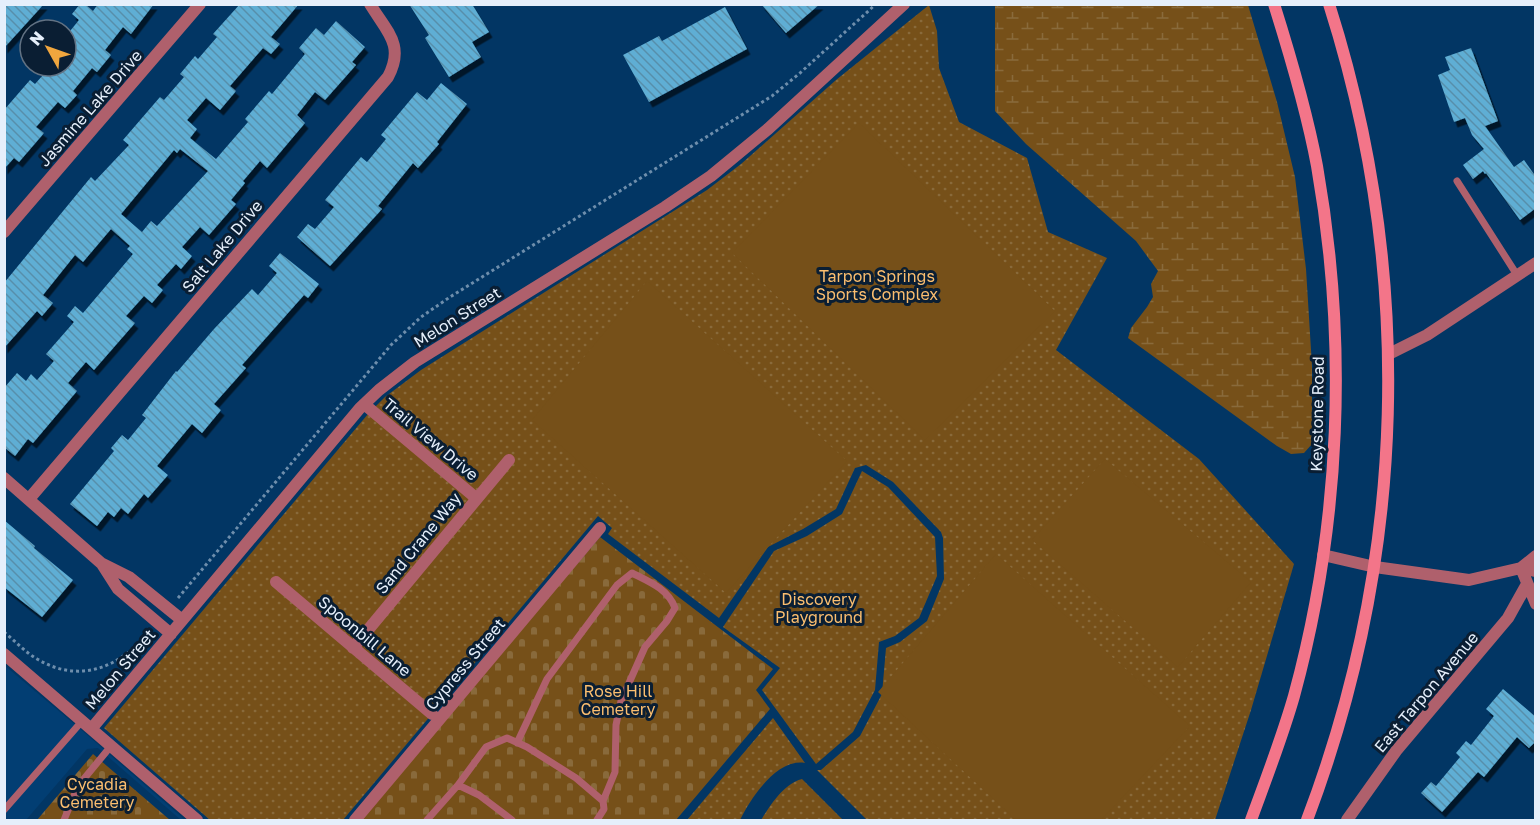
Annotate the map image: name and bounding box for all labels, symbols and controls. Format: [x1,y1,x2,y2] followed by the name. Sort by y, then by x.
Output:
[18,18,78,78] north arrow
[25,27,48,49] text: N
[34,46,146,170] street label: Jasmine Lake Drive
[178,196,266,296] street label: Salt Lake Drive
[816,266,938,304] park label: Tarpon Springs Sports Complex
[410,282,504,352] street label: Melon Street
[1306,356,1328,472] street label: Keystone Road
[379,393,483,485] street label: Trail View Drive
[371,488,465,598] street label: Sand Crane Way
[775,589,863,627] park label: Discovery Playground
[315,591,415,681] street label: Spoonbill Lane
[421,614,509,714] street label: Cypress Street
[81,625,159,713] street label: Melon Street
[1370,628,1482,756] street label: East Tarpon Avenue
[581,681,656,719] park label: Rose Hill Cemetery
[60,774,135,812] park label: Cycadia Cemetery

